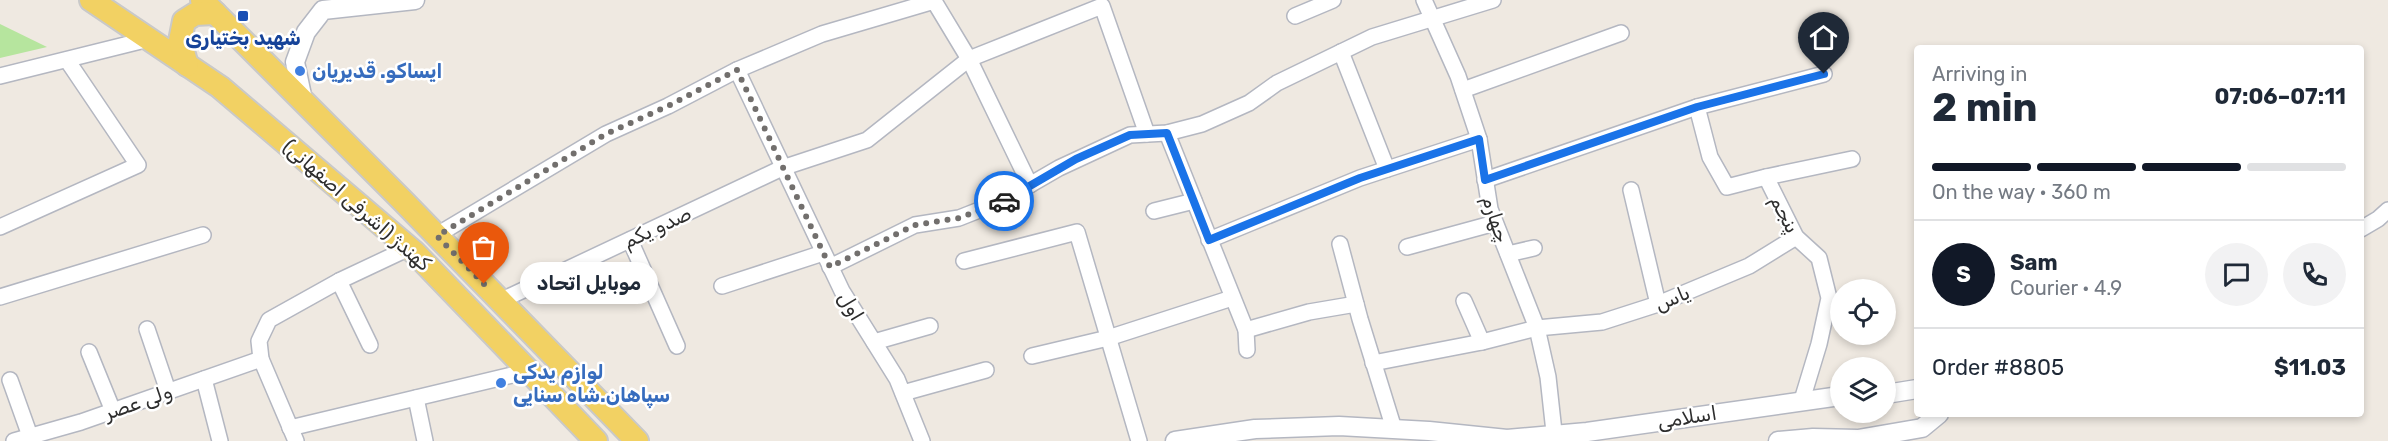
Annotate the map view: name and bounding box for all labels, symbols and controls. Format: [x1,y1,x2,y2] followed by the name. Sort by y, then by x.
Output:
[236,9,250,23] marker: شهید بختیاری
[1798,12,1849,74] pin
[1807,21,1840,54] icon: home
[185,26,301,50] place label: شهید بختیاری
[312,59,443,83] place label: ایساکو. قدیریان
[1932,62,2027,86] text: Arriving in
[293,64,307,78] marker: ایساکو. قدیریان
[2214,83,2346,110] text: 07:06–07:11
[1932,85,2038,131] text: 2 min
[278,134,436,276] street label: کهندژ (اشرفی اصفهانی)
[974,171,1034,231] courier
[1932,180,2111,204] text: On the way · 360 m
[988,185,1021,218] icon: car
[1763,191,1805,238] street label: پنجم
[1475,193,1515,246] street label: چهارم
[619,201,695,254] street label: صدو یکم
[458,222,509,284] pin
[467,231,500,264] icon: bag
[2205,243,2268,306] button: chat
[2283,243,2346,306] button: phone
[2010,249,2058,276] text: Sam
[1956,261,1971,288] text: S
[520,263,658,305] callout: موبایل اتحاد
[537,271,641,295] text: موبایل اتحاد
[2010,276,2122,300] text: Courier · 4.9
[1830,279,1896,423] map controls
[1830,279,1896,345] button: locate
[1651,280,1693,316] street label: یاس
[833,287,869,325] street label: اول
[1932,354,2064,381] text: Order #8805
[2274,354,2346,381] text: $11.03
[1830,357,1896,423] button: layers
[513,360,670,409] place label: لوازم یدکی سپاهان.شاه سنایی
[494,376,508,390] marker: لوازم یدکی سپاهان.شاه سنایی
[100,379,175,425] street label: ولی عصر
[1656,400,1718,434] street label: اسلامی

